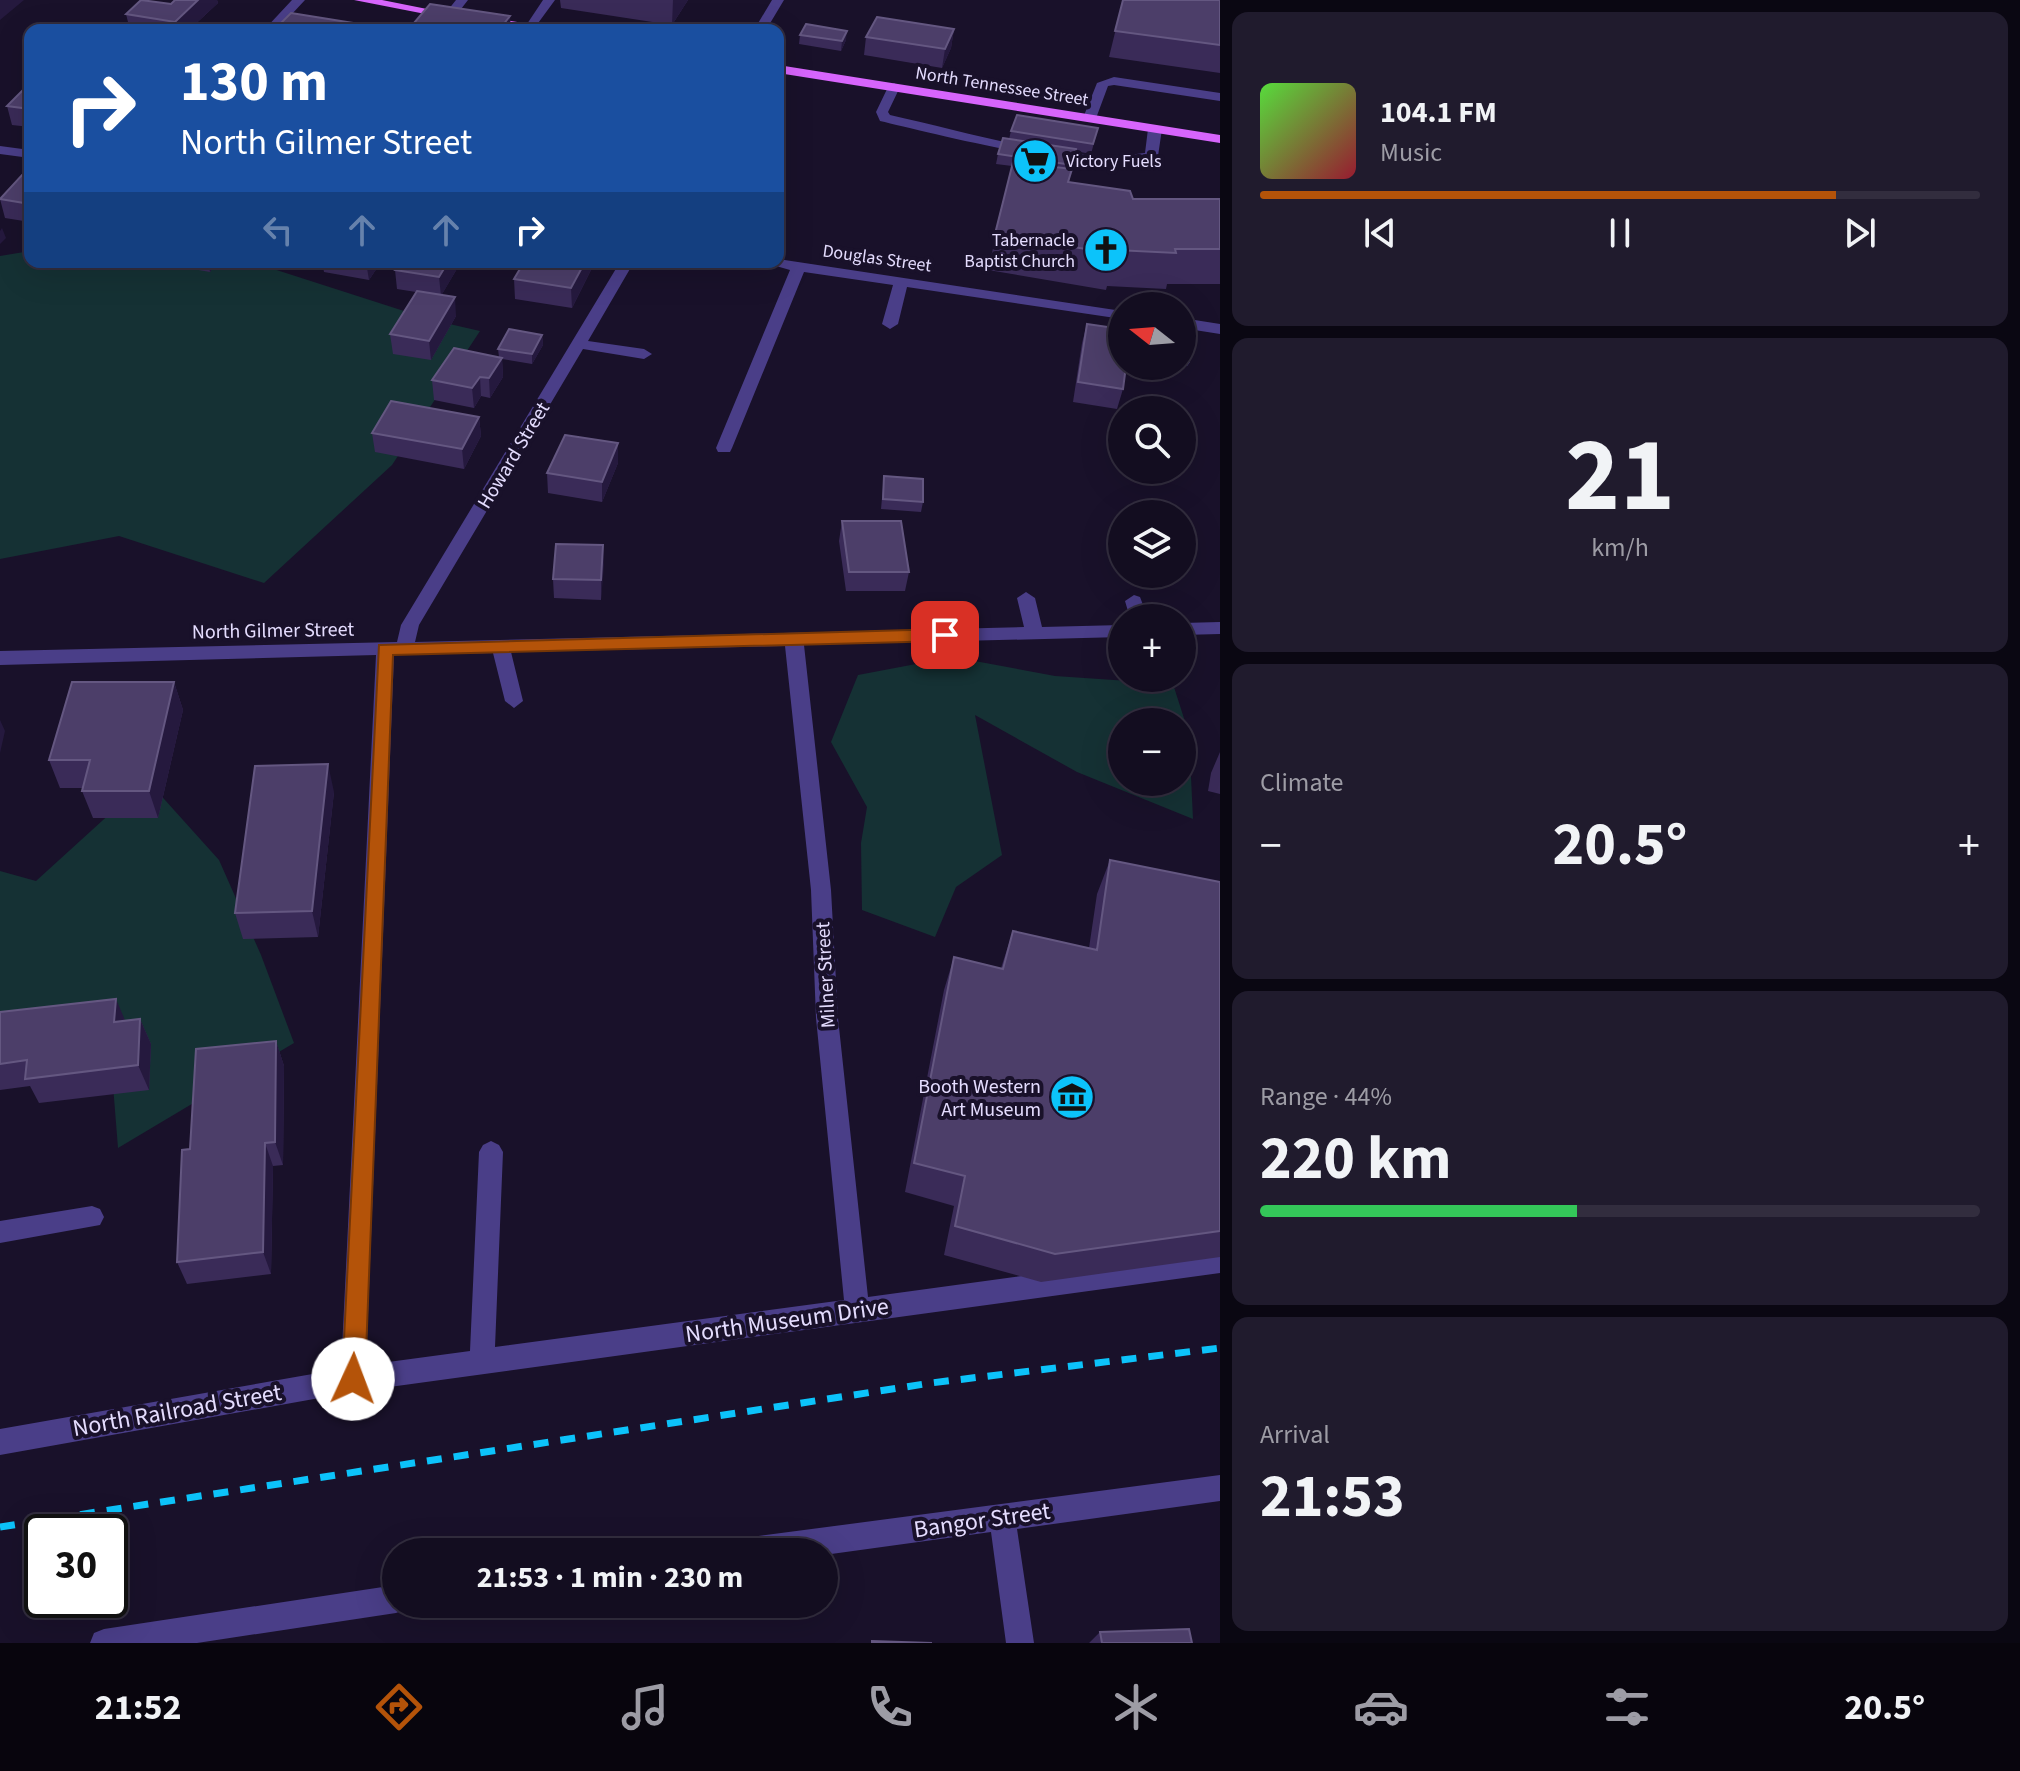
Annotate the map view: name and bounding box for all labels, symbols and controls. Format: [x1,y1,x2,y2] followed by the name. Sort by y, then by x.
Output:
[180,43,328,122] text: 130 m
[48,56,152,160] icon: right
[914,60,1090,113] street label: North Tennessee Street
[1380,91,1497,134] text: 104.1 FM
[180,117,472,168] text: North Gilmer Street
[1380,134,1442,171] text: Music
[1011,137,1059,185] supermarket icon: Victory Fuels
[1066,149,1161,174] place label: Victory Fuels
[256,208,300,252] icon: left
[340,208,384,252] icon: ahead
[424,208,468,252] icon: ahead
[508,208,552,252] icon: right
[1358,211,1402,255] icon: previous
[1598,211,1642,255] icon: pause
[1838,211,1882,255] icon: next
[1082,226,1130,274] church icon: Tabernacle Baptist Church
[964,228,1075,274] place label: Tabernacle Baptist Church
[821,238,933,278] street label: Douglas Street
[1108,292,1196,380] north arrow
[1108,292,1196,796] map controls
[1108,396,1196,484] button: search
[471,397,557,514] street label: Howard Street
[1565,403,1675,551] text: 21
[1108,500,1196,588] button: layers
[1591,529,1649,566] text: km/h
[911,601,979,669] pin
[1108,604,1196,692] button: +
[923,613,967,657] icon: arrive
[192,616,355,646] street label: North Gilmer Street
[1108,708,1196,796] button: −
[1260,764,1344,801] text: Climate
[1553,803,1687,888] text: 20.5°
[1260,815,1282,878] text: −
[1958,815,1980,878] text: +
[809,921,843,1029] street label: Milner Street
[918,1073,1041,1124] place label: Booth Western Art Museum
[1048,1073,1096,1121] museum icon: Booth Western Art Museum
[1260,1078,1392,1115] text: Range · 44%
[1260,1117,1451,1202] text: 220 km
[683,1289,891,1352] street label: North Museum Drive
[311,1337,395,1421] position arrow
[70,1375,284,1446] street label: North Railroad Street
[1260,1416,1330,1453] text: Arrival
[1260,1455,1405,1540] text: 21:53
[912,1494,1053,1547] street label: Bangor Street
[24,1514,128,1618] speed limit sign: 30
[477,1556,743,1599] text: 21:53 · 1 min · 230 m
[371,1679,427,1735] icon: directions
[617,1679,673,1735] icon: music
[862,1679,918,1735] icon: phone
[1108,1679,1164,1735] icon: climate
[1353,1679,1409,1735] icon: car
[1599,1679,1655,1735] icon: filters
[95,1682,182,1733] text: 21:52
[1844,1682,1925,1733] text: 20.5°

